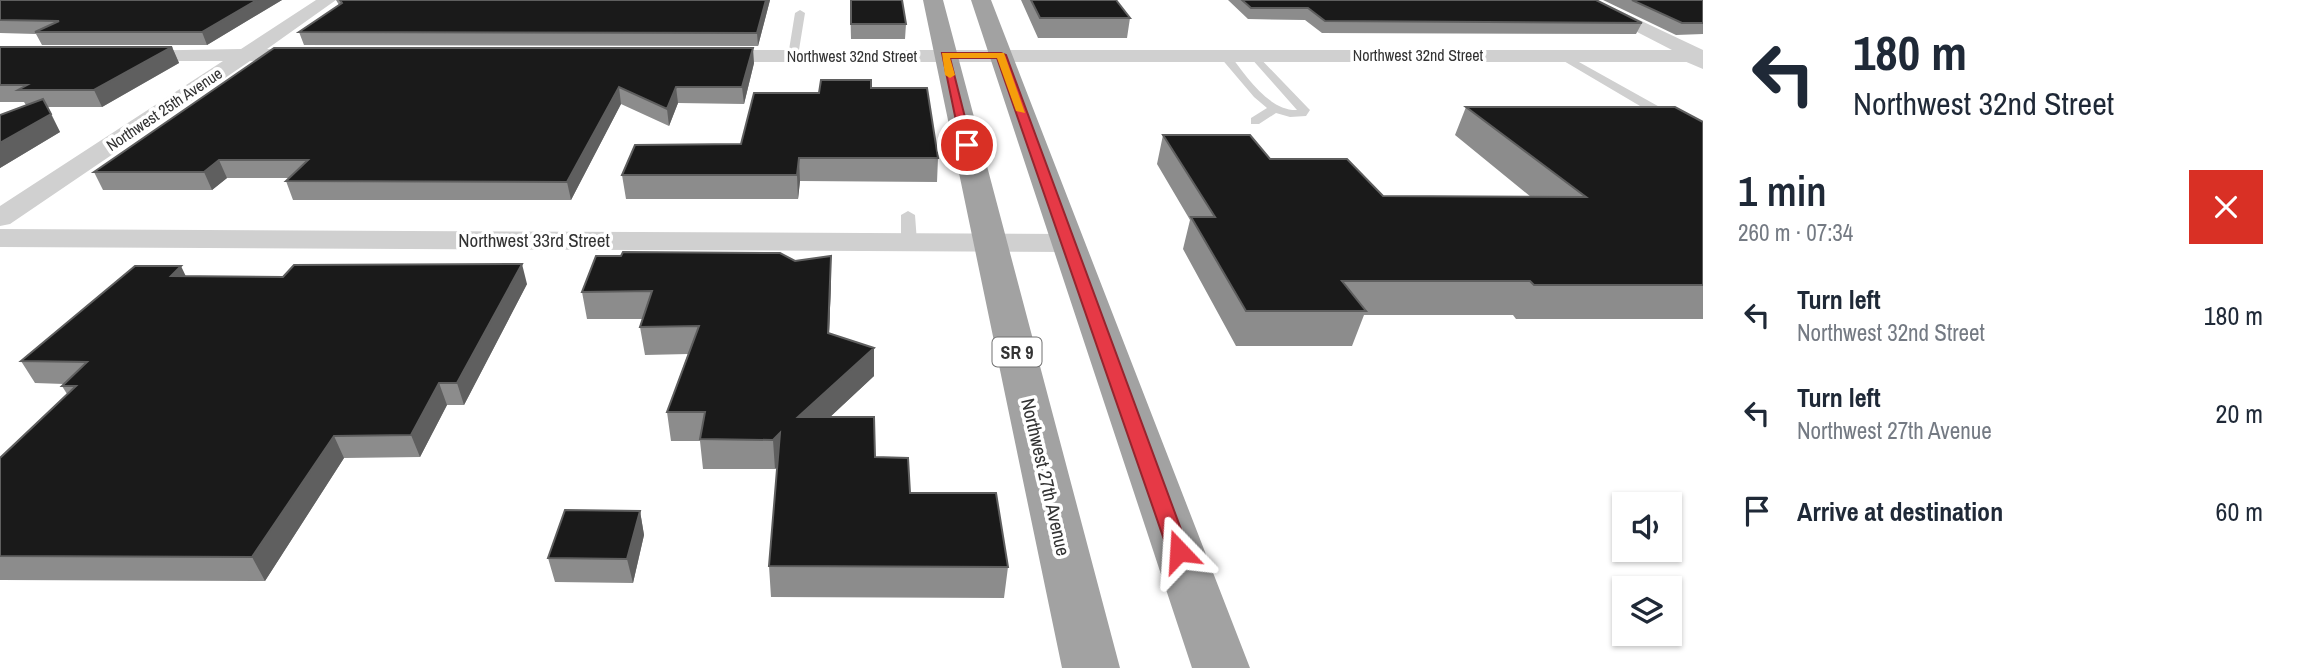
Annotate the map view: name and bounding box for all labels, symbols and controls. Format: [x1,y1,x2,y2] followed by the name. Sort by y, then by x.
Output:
[1853,19,1967,85] text: 180 m
[1738,28,1829,119] icon: left
[1353,44,1484,66] street label: Northwest 32nd Street
[787,45,918,67] street label: Northwest 32nd Street
[102,62,226,156] street label: Northwest 25th Avenue
[1853,82,2114,125] text: Northwest 32nd Street
[937,115,997,175] pin
[948,126,986,164] icon: arrive
[1738,163,1827,219] text: 1 min
[2189,170,2263,244] button: close
[1738,217,1853,248] text: 260 m · 07:34
[458,227,610,253] street label: Northwest 33rd Street
[1797,282,1881,317] text: Turn left
[1738,296,1776,334] icon: left
[2204,298,2263,333] text: 180 m
[1797,317,1985,348] text: Northwest 32nd Street
[992,338,1042,366] road number: SR 9
[1797,380,1881,415] text: Turn left
[1738,394,1776,432] icon: left
[1015,396,1077,558] street label: Northwest 27th Avenue
[2216,396,2263,431] text: 20 m
[1797,415,1992,446] text: Northwest 27th Avenue
[1612,492,1682,646] map controls
[1612,492,1682,562] button: sound
[1738,492,1776,530] icon: arrive
[1797,494,2003,529] text: Arrive at destination
[2216,494,2263,529] text: 60 m
[1142,514,1216,588] position arrow
[1612,576,1682,646] button: layers

